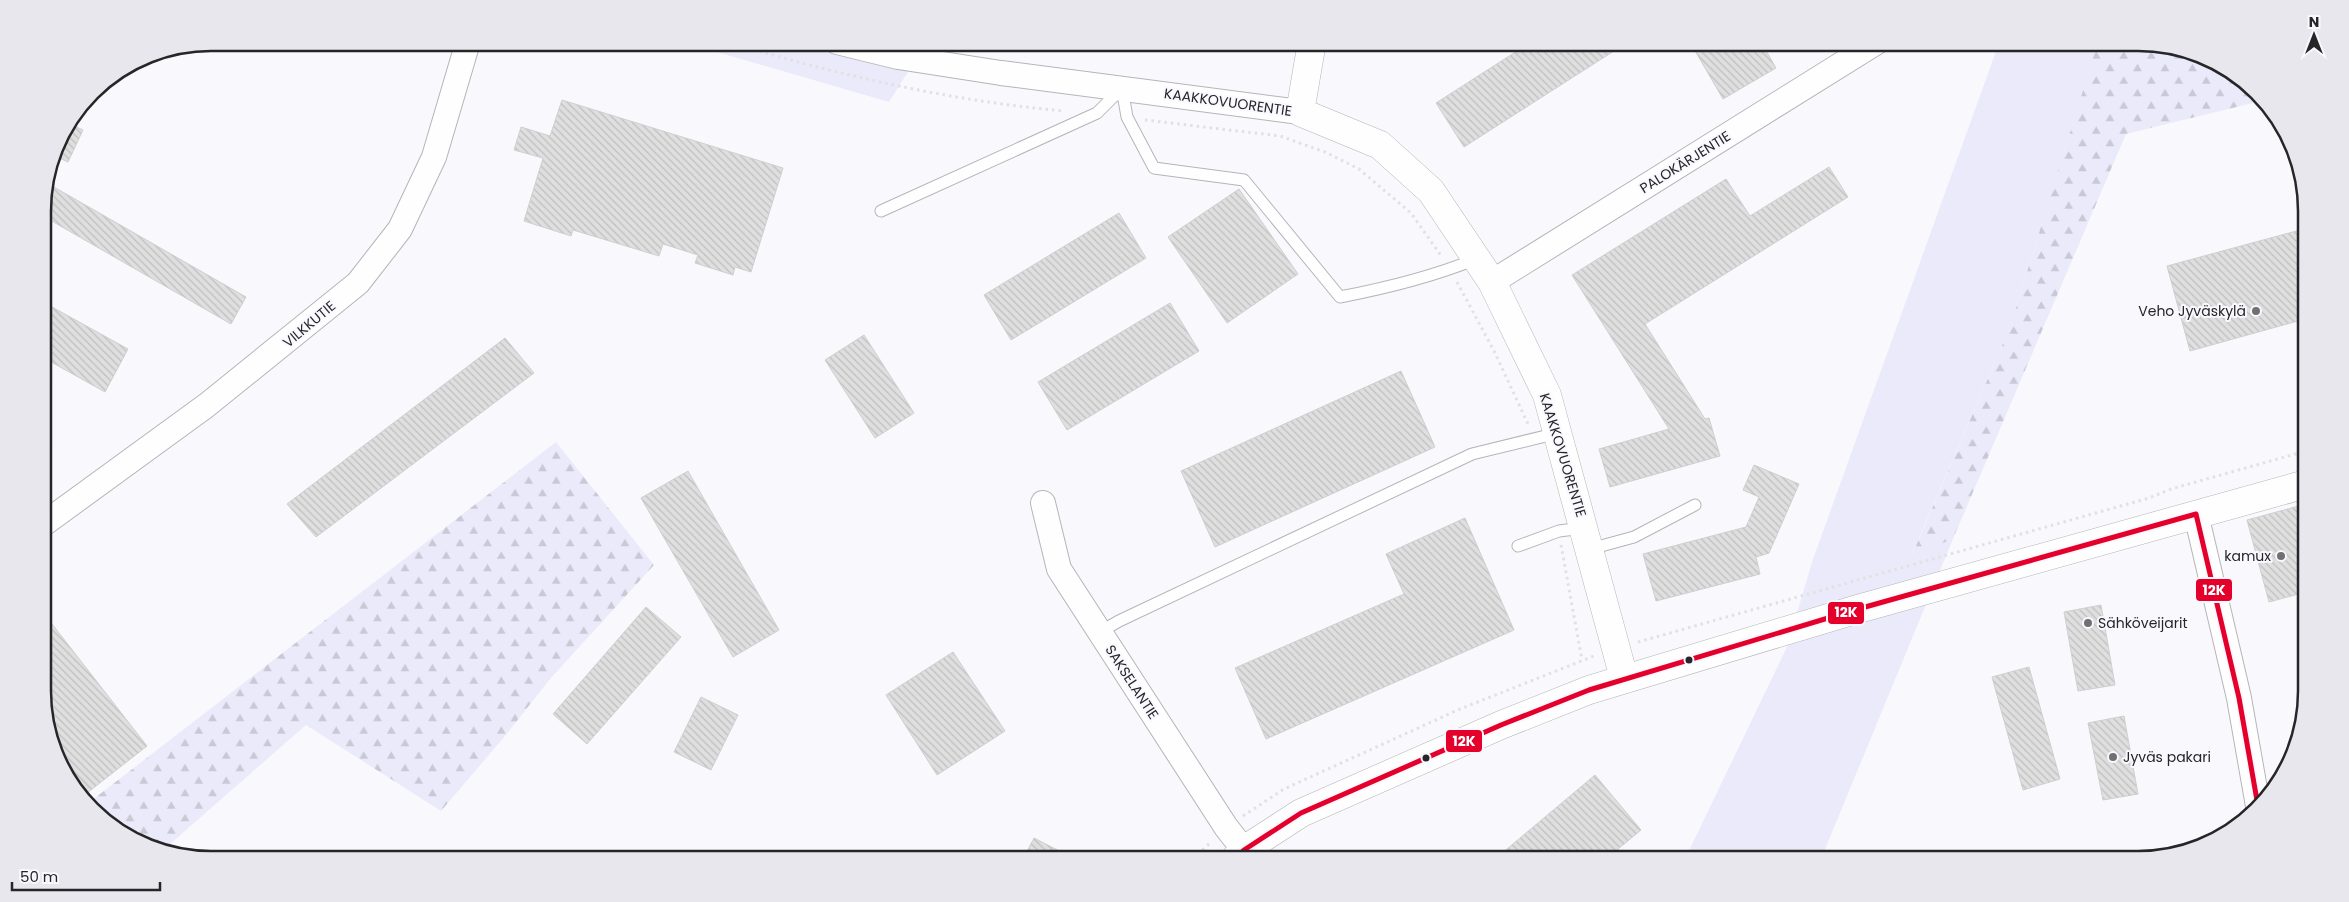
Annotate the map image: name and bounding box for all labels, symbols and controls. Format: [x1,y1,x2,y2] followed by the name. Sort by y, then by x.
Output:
[2289,10,2339,60] north arrow
[2309,12,2319,32] text: N
[1163,83,1293,121] street label: KAAKKOVUORENTIE
[1636,126,1734,198] street label: PALOKÄRJENTIE
[278,296,340,352] street label: VILKKUTIE
[2138,301,2246,321] place label: Veho Jyväskylä
[2250,305,2262,317] marker: Veho Jyväskylä
[1535,391,1591,519] street label: KAAKKOVUORENTIE
[2224,546,2271,566] place label: kamux
[2275,550,2287,562] marker: kamux
[2195,578,2233,602] line badge: 12K
[2202,580,2226,600] text: 12K
[1827,601,1865,625] line badge: 12K
[1834,602,1858,622] text: 12K
[2098,613,2188,633] place label: Sähköveijarit
[2082,617,2094,629] marker: Sähköveijarit
[1100,641,1164,723] street label: SAKSELANTIE
[1684,655,1694,665] unlabelled marker
[1445,729,1483,753] line badge: 12K
[1452,731,1476,751] text: 12K
[2123,747,2211,767] place label: Jyväs pakari
[2107,751,2119,763] marker: Jyväs pakari
[1421,753,1431,763] unlabelled marker
[12,860,160,892] scale bar
[20,866,58,887] text: 50 m

